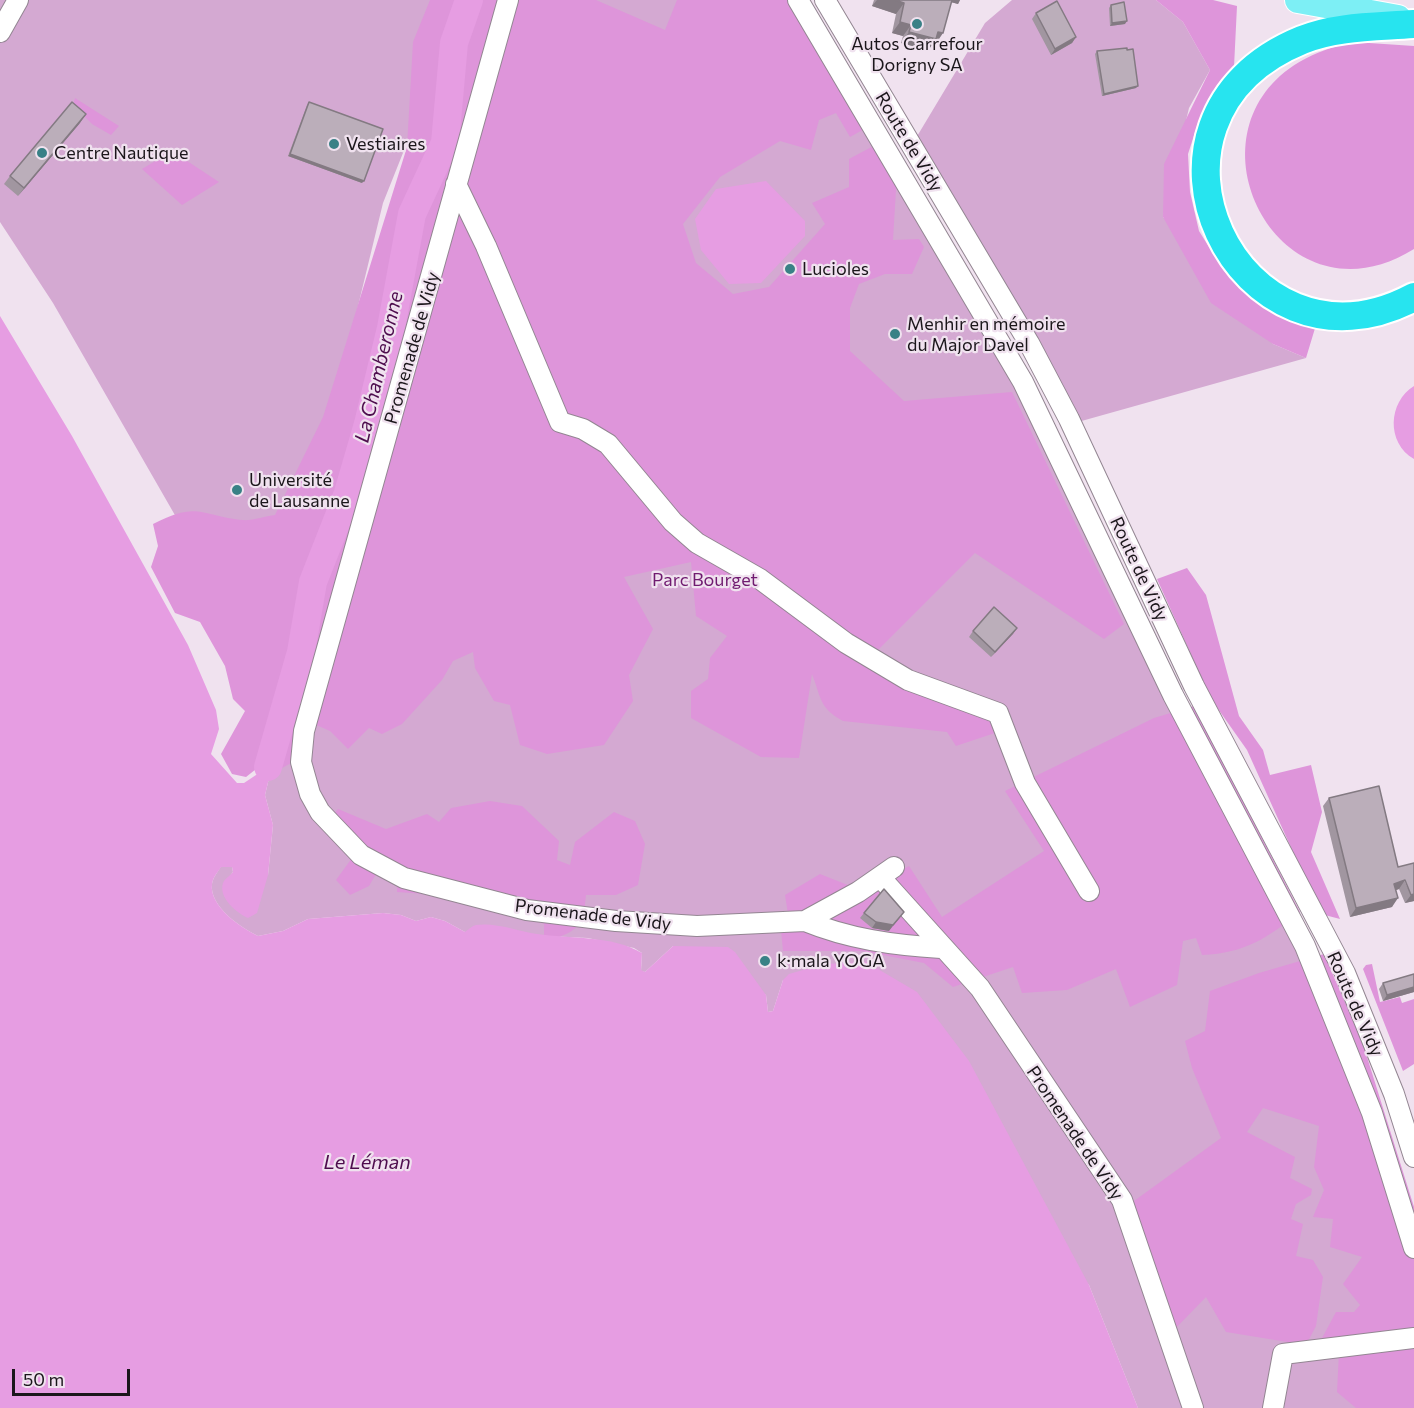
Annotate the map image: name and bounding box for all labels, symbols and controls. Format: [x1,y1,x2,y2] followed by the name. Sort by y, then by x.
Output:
[910,17,924,31] marker: Autos Carrefour Dorigny SA
[851,33,983,76] place label: Autos Carrefour Dorigny SA
[871,88,947,196] street label: Route de Vidy
[346,133,425,155] place label: Vestiaires
[327,137,341,151] marker: Vestiaires
[54,142,188,164] place label: Centre Nautique
[35,146,49,160] marker: Centre Nautique
[802,258,869,280] place label: Lucioles
[783,262,797,276] marker: Lucioles
[380,269,444,427] street label: Promenade de Vidy
[350,289,408,445] water label: La Chamberonne
[907,313,1065,356] place label: Menhir en mémoire du Major Davel
[888,327,902,341] marker: Menhir en mémoire du Major Davel
[249,469,350,512] place label: Université de Lausanne
[230,483,244,497] marker: Université de Lausanne
[1105,513,1173,625] street label: Route de Vidy
[652,569,758,591] park label: Parc Bourget
[514,895,672,935] street label: Promenade de Vidy
[1322,948,1388,1060] street label: Route de Vidy
[777,950,885,972] place label: k·mala YOGA
[758,954,772,968] marker: k·mala YOGA
[1022,1062,1128,1204] street label: Promenade de Vidy
[323,1150,411,1174] water label: Le Léman
[15,1357,134,1395] scale bar
[23,1368,64,1390] text: 50 m

